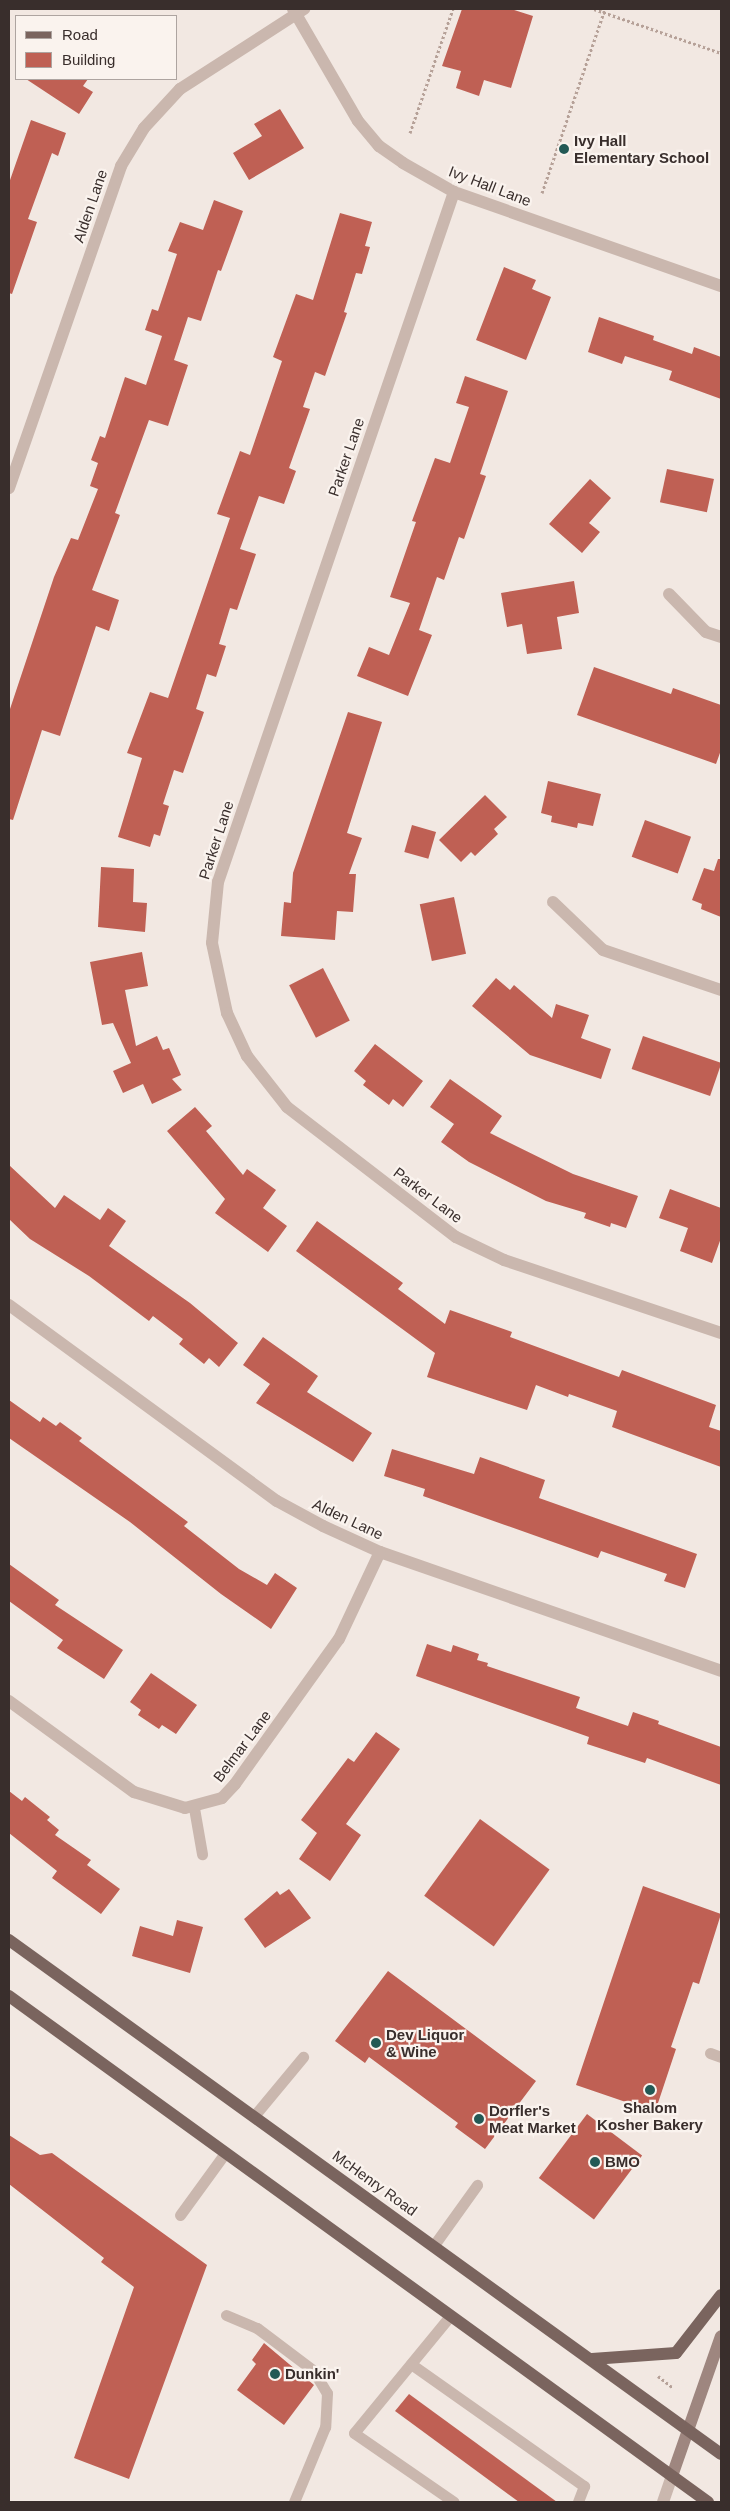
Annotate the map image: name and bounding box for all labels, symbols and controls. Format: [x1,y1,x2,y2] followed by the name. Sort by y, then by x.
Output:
[15,15,178,80] legend
[62,26,98,43] text: Road
[62,51,115,68] text: Building
[574,131,709,166] place label: Ivy Hall Elementary School
[558,143,570,155] marker: Ivy Hall Elementary School
[446,162,534,210] street label: Ivy Hall Lane
[69,167,111,245] street label: Alden Lane
[324,415,368,499] street label: Parker Lane
[195,798,237,882] street label: Parker Lane
[390,1163,466,1227] street label: Parker Lane
[310,1495,386,1543] street label: Alden Lane
[209,1707,275,1785] street label: Belmar Lane
[386,2025,464,2060] place label: Dev Liquor & Wine
[370,2037,382,2049] marker: Dev Liquor & Wine
[644,2084,656,2096] marker: Shalom Kosher Bakery
[597,2098,703,2133] place label: Shalom Kosher Bakery
[489,2101,576,2136] place label: Dorfler's Meat Market
[473,2113,485,2125] marker: Dorfler's Meat Market
[329,2146,421,2220] street label: McHenry Road
[605,2153,640,2171] place label: BMO
[589,2156,601,2168] marker: BMO
[285,2365,339,2383] place label: Dunkin'
[269,2368,281,2380] marker: Dunkin'

